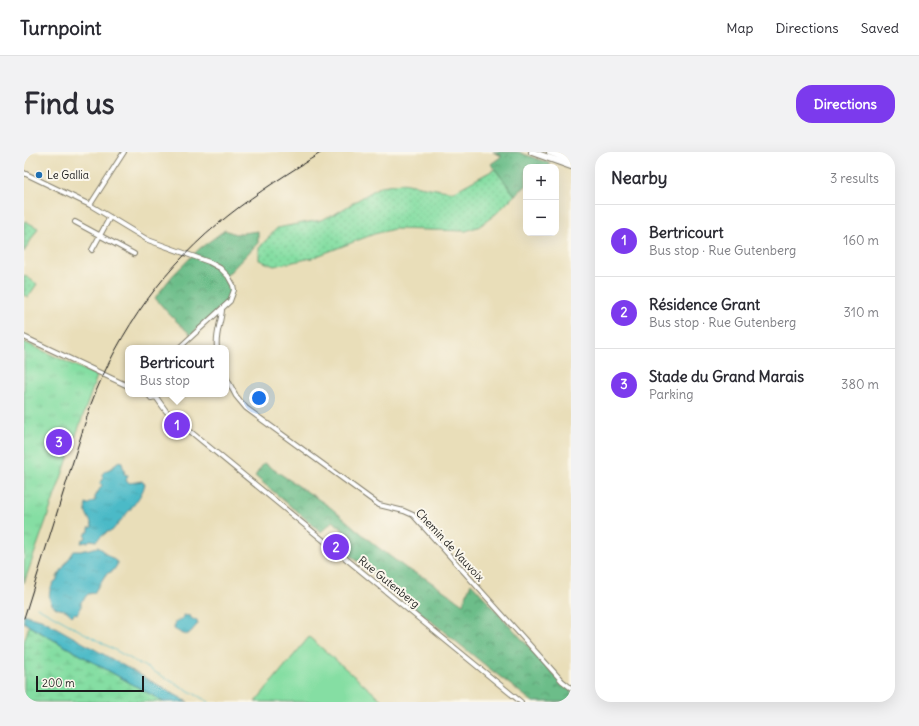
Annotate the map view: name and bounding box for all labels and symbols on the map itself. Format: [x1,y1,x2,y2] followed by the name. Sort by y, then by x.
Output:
[47,168,89,182] place label: Le Gallia
[34,170,44,180] marker: Le Gallia
[249,388,269,408] your location
[164,410,190,440] pin: 1
[46,427,72,457] pin: 3
[413,506,488,585] street label: Chemin de Vauvoix
[323,532,349,562] pin: 2
[356,553,422,611] street label: Rue Gutenberg
[36,674,144,693] scale bar

